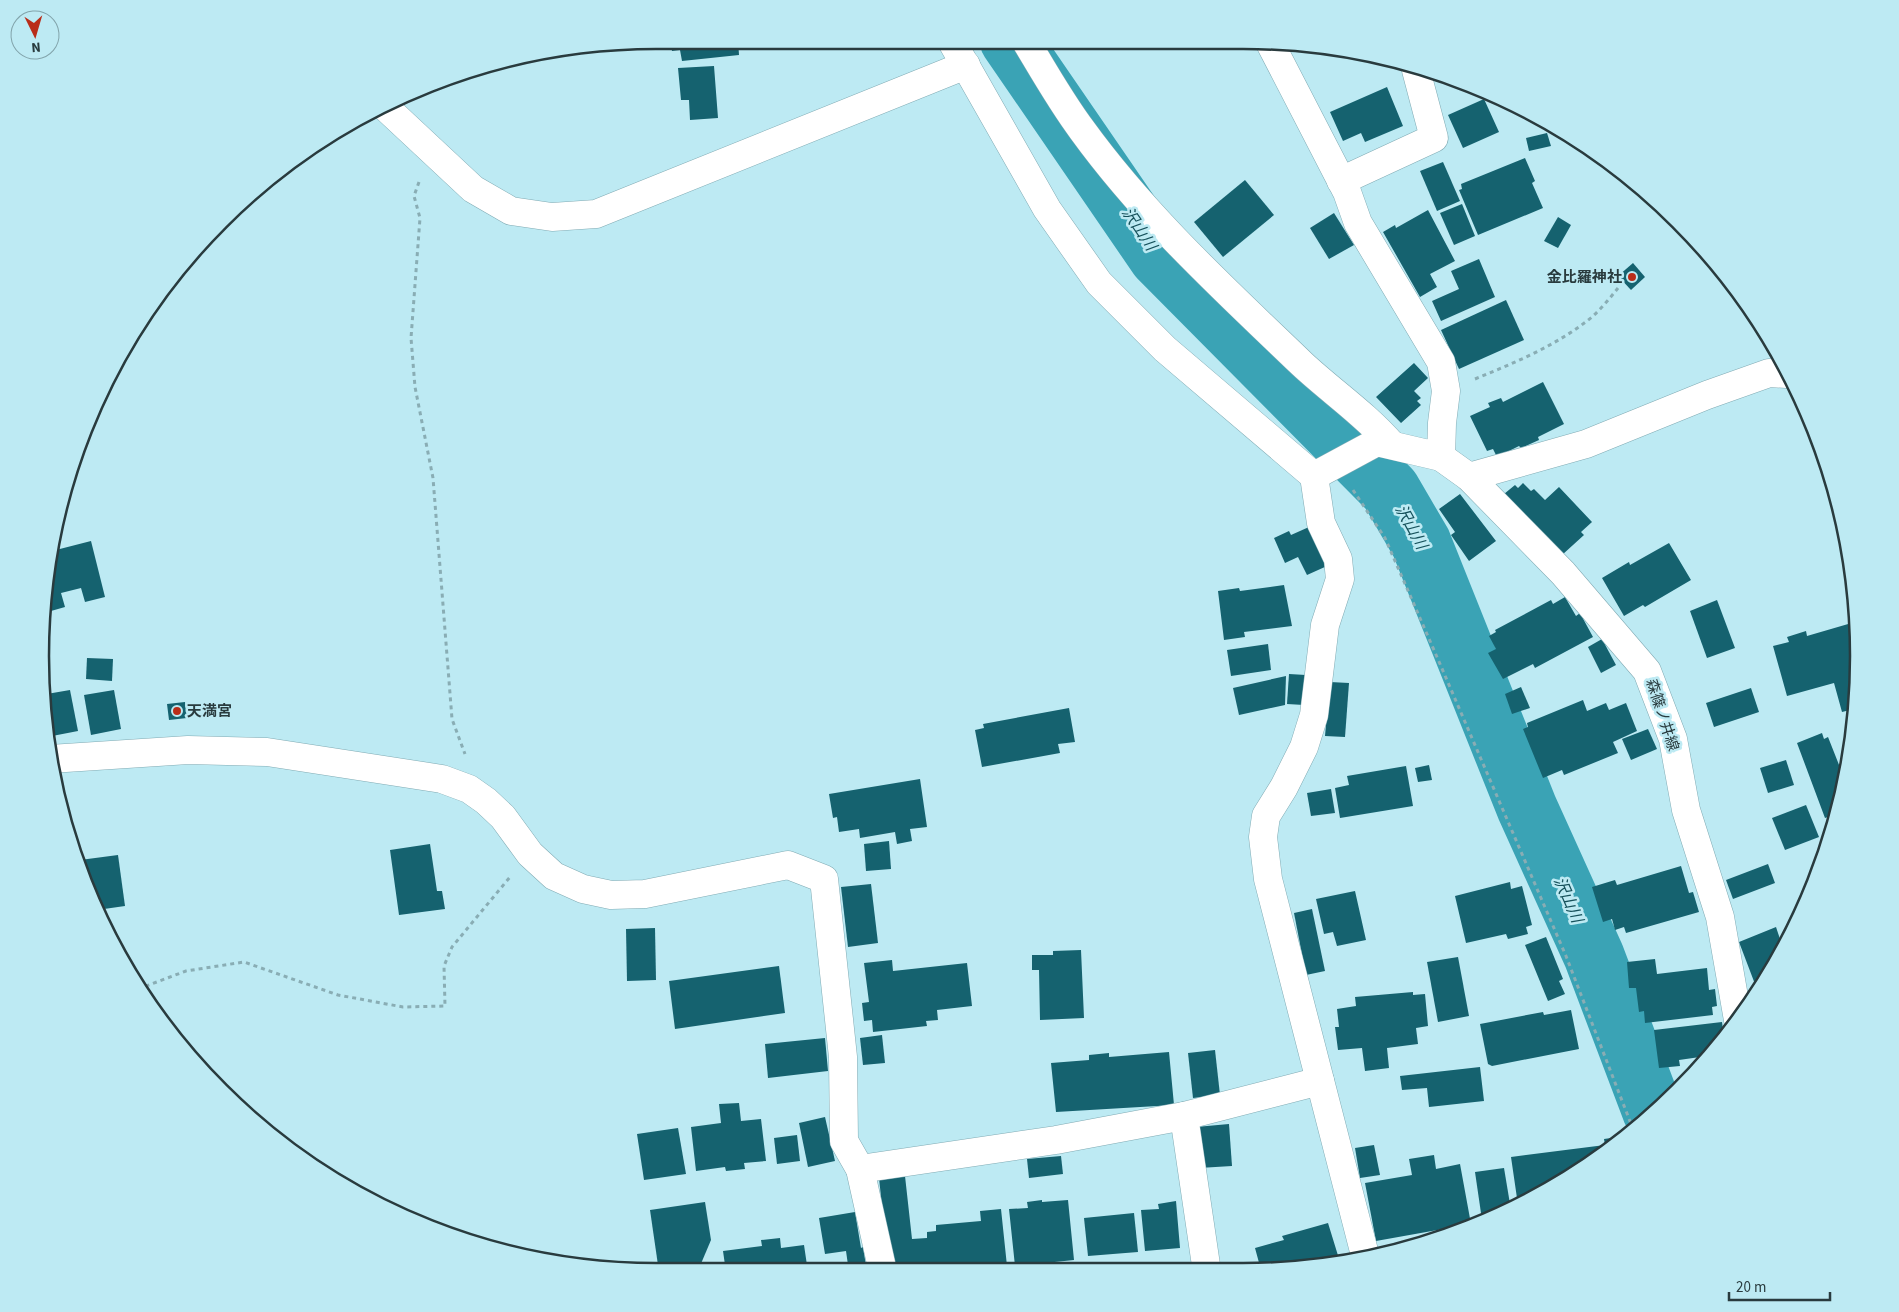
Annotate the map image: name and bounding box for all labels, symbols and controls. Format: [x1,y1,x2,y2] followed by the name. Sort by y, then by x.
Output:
[10,10,60,60] north arrow
[31,37,42,57] text: N
[1116,203,1163,257] water label: 沢山川
[1547,267,1622,288] place label: 金比羅神社
[1626,271,1638,283] marker: 金比羅神社
[1390,501,1433,555] water label: 沢山川
[1640,676,1684,754] street label: 森篠ノ井線
[187,701,232,722] place label: 天満宮
[171,705,183,717] marker: 天満宮
[1548,874,1589,928] water label: 沢山川
[1729,1270,1830,1302] scale bar
[1736,1277,1766,1298] text: 20 m

